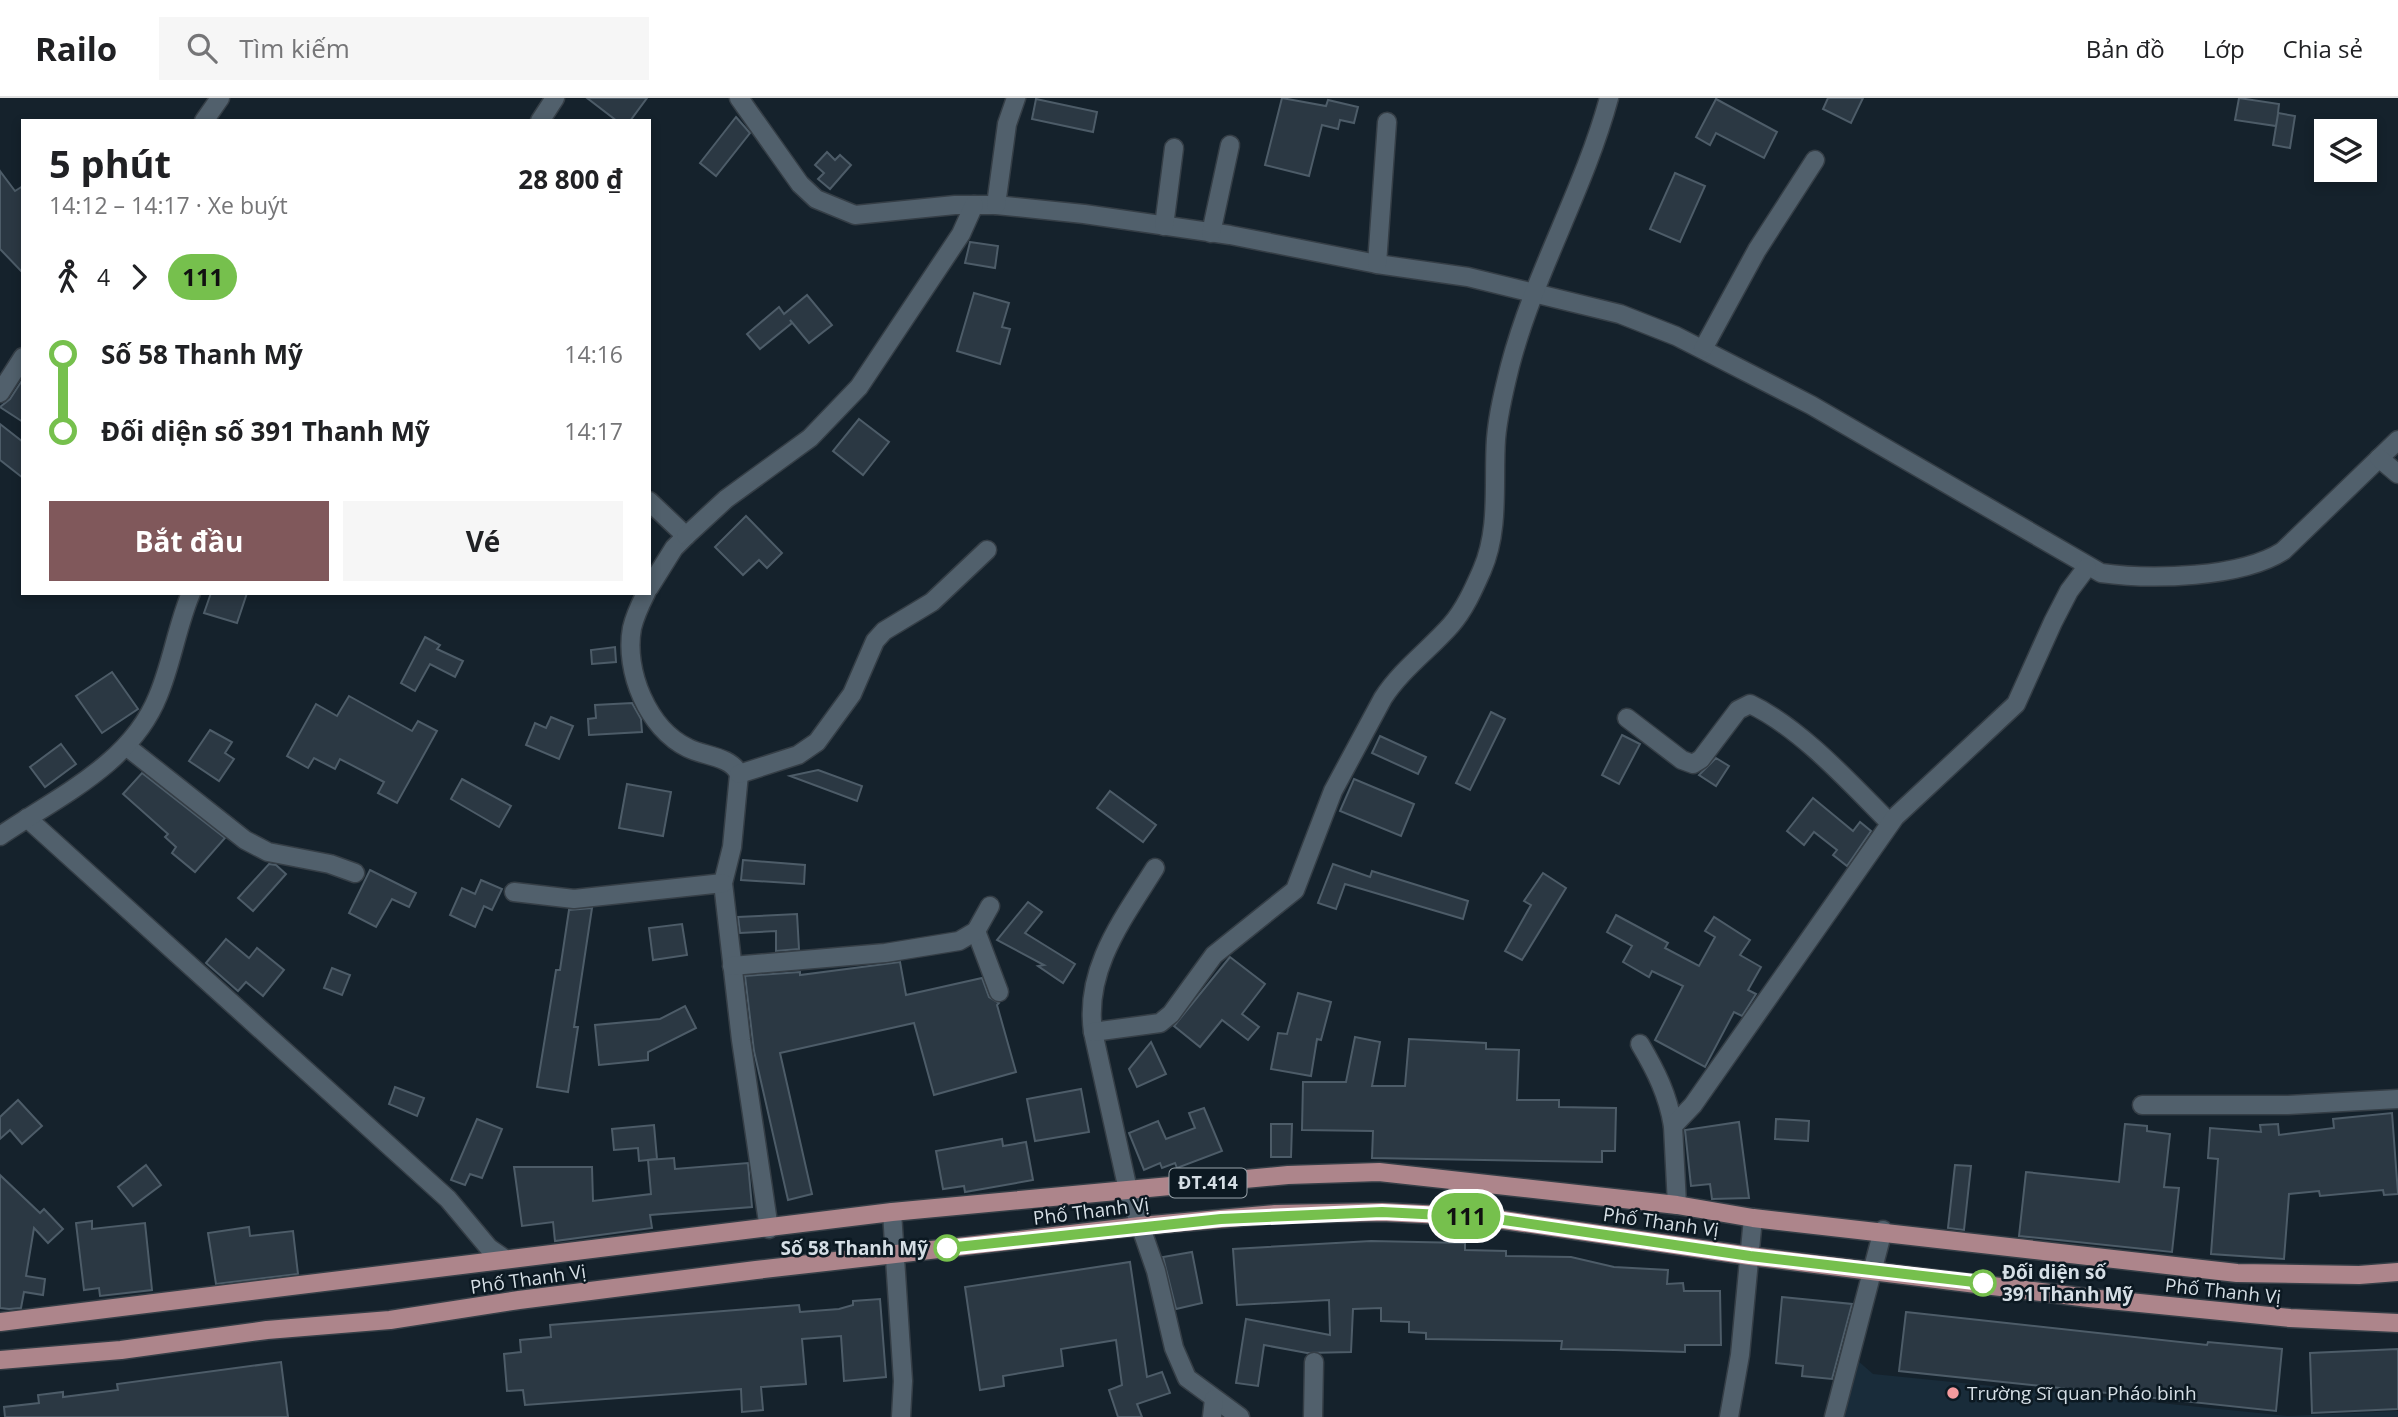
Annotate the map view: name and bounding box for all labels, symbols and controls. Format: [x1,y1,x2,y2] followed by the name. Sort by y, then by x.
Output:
[159,17,649,80] search box
[35,26,117,71] text: Railo
[183,29,221,67] icon: search
[239,30,350,66] text: Tìm kiếm
[2086,32,2165,65] text: Bản đồ
[2203,32,2245,65] text: Lớp
[2283,32,2363,65] text: Chia sẻ
[2314,119,2377,182] map controls
[2314,119,2377,182] button: layers
[49,137,171,189] text: 5 phút
[518,161,623,197] text: 28 800 ₫
[49,189,288,221] text: 14:12 – 14:17 · Xe buýt
[49,258,87,296] icon: walk
[120,258,158,296] icon: forward
[182,260,223,293] text: 111
[97,261,110,293] text: 4
[101,336,303,372] text: Số 58 Thanh Mỹ
[564,338,623,370] text: 14:16
[101,413,430,449] text: Đối diện số 391 Thanh Mỹ
[564,415,623,447] text: 14:17
[49,501,329,581] button: Bắt đầu
[343,501,623,581] button: Vé
[1170,1168,1246,1198] road number: ĐT.414
[1032,1191,1150,1231] street label: Phố Thanh Vị
[1426,1193,1506,1239] line badge: 111
[1445,1199,1487,1232] text: 111
[1602,1201,1720,1243] street label: Phố Thanh Vị
[781,1235,928,1261] place label: Số 58 Thanh Mỹ
[934,1235,960,1261] marker: Số 58 Thanh Mỹ
[469,1258,587,1300] street label: Phố Thanh Vị
[2002,1259,2133,1307] place label: Đối diện số 391 Thanh Mỹ
[1970,1270,1996,1296] marker: Đối diện số 391 Thanh Mỹ
[2164,1272,2282,1310] street label: Phố Thanh Vị
[1967,1380,2197,1406] place label: Trường Sĩ quan Pháo binh
[1945,1385,1961,1401] marker: Trường Sĩ quan Pháo binh

